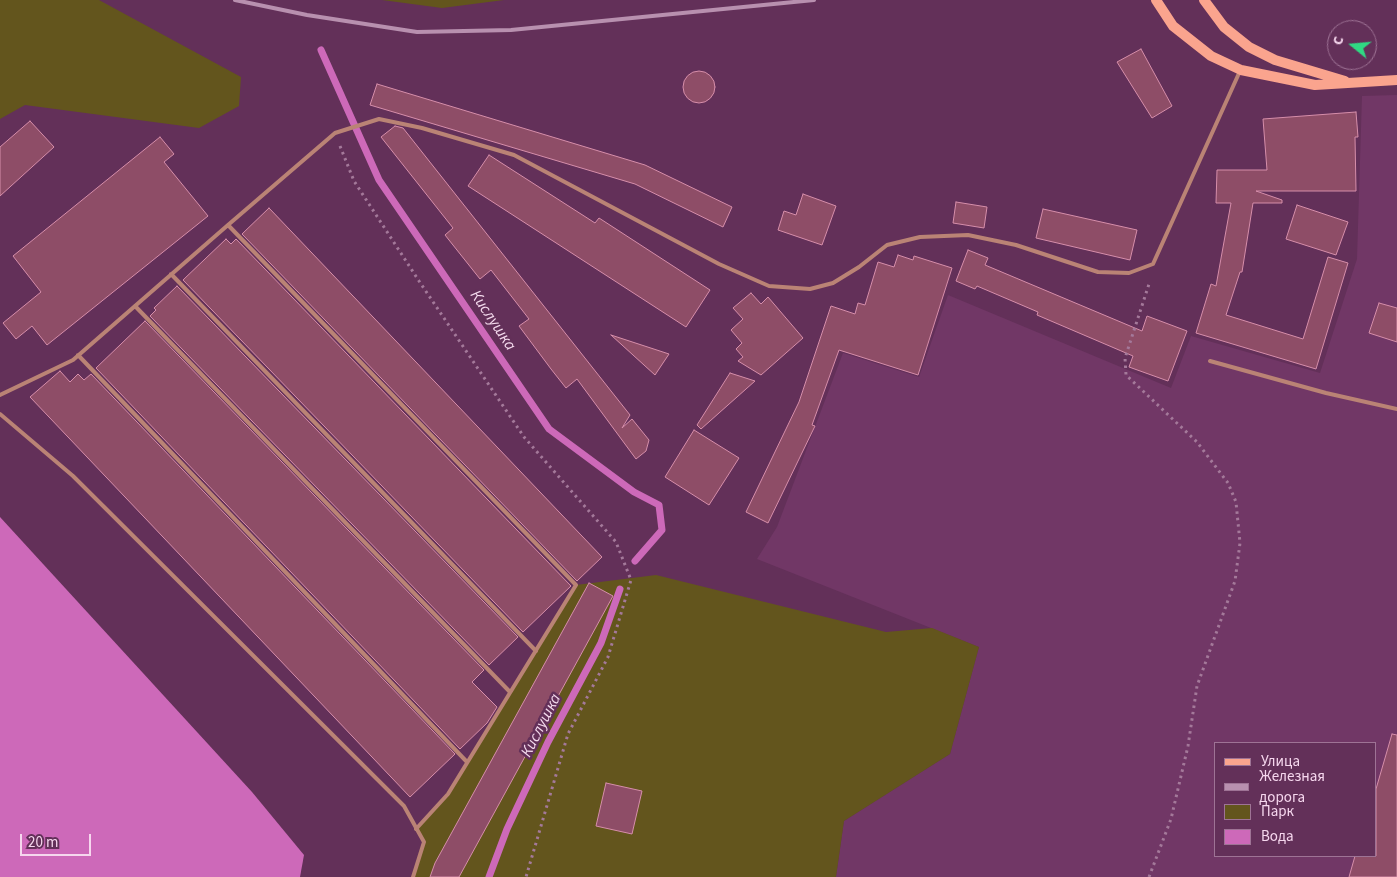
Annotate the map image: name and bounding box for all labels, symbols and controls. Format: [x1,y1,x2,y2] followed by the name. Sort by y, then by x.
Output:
[1327,20,1377,70] north arrow
[1328,34,1349,48] text: С
[465,287,519,355] water label: Кислушка
[518,691,566,761] water label: Кислушка
[1214,742,1377,857] legend
[1261,751,1300,772] text: Улица
[1259,766,1325,808] text: Железная дорога
[1261,801,1294,822] text: Парк
[22,824,94,856] scale bar
[1261,826,1294,847] text: Вода
[28,832,58,853] text: 20 m

